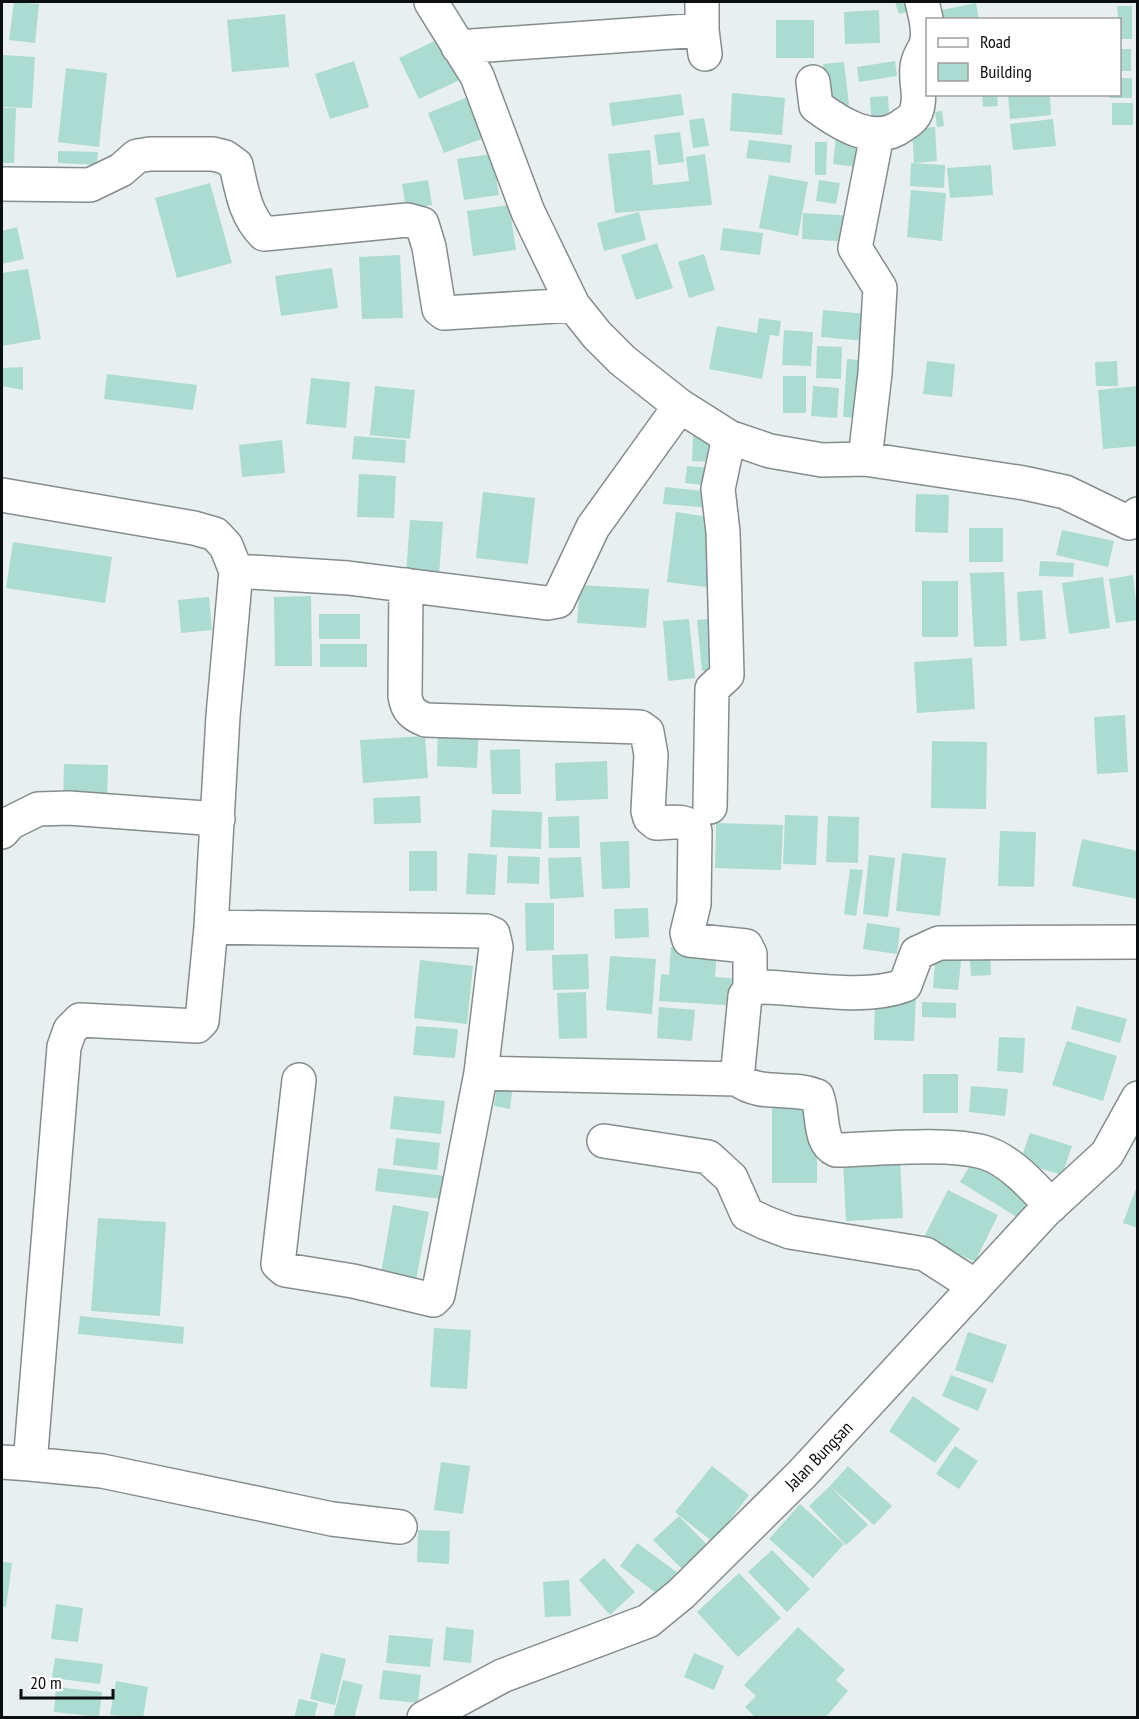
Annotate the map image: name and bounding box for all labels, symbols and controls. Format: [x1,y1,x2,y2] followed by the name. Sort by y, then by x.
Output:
[926,18,1121,96] legend
[980,30,1011,53] text: Road
[980,60,1032,83] text: Building
[779,1416,857,1496] street label: Jalan Bungsan
[21,1662,112,1700] scale bar
[30,1671,62,1694] text: 20 m

